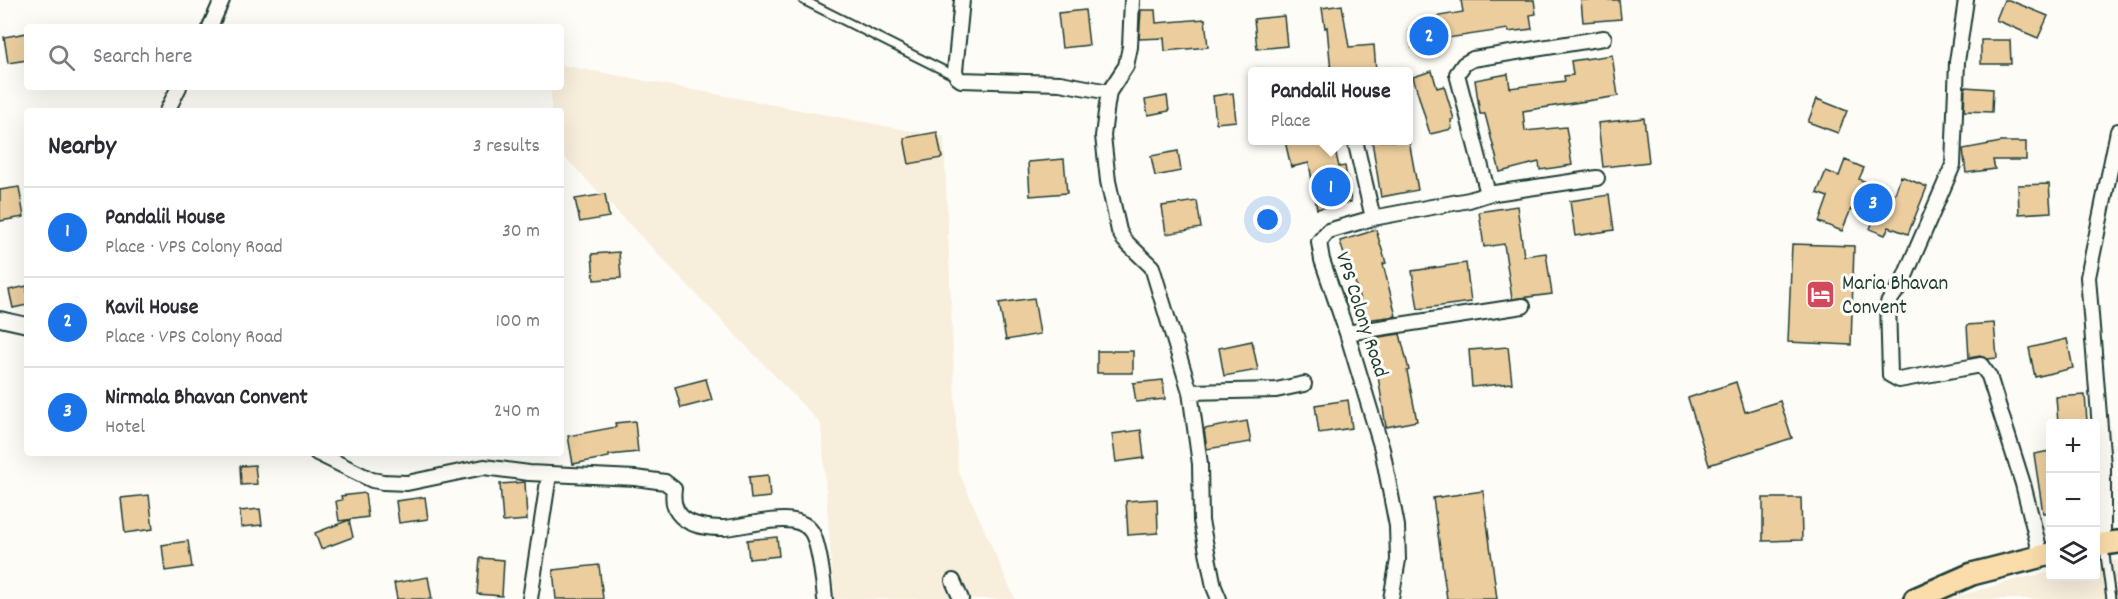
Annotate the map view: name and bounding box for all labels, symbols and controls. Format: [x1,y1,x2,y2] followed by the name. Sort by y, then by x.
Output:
[1410,14,1448,58] pin: 2
[24,24,564,90] search box
[45,41,78,74] icon: search
[93,42,192,73] text: Search here
[1248,67,1413,145] popup
[1270,77,1391,108] text: Pandalil House
[1270,108,1311,136] text: Place
[48,129,116,166] text: Nearby
[473,133,540,161] text: 3 results
[1312,164,1350,210] pin: 1
[1854,180,1892,226] pin: 3
[105,203,225,234] text: Pandalil House
[1253,205,1282,234] your location
[65,218,70,246] text: 1
[502,218,540,246] text: 30 m
[105,234,283,262] text: Place · VPS Colony Road
[1326,248,1395,381] street label: VPS Colony Road
[1842,270,1948,324] place label: Maria Bhavan Convent
[1805,278,1837,310] hotel icon: Maria Bhavan Convent
[105,293,198,324] text: Kavil House
[63,308,72,336] text: 2
[496,308,540,336] text: 100 m
[105,324,283,352] text: Place · VPS Colony Road
[105,383,308,414] text: Nirmala Bhavan Convent
[63,398,72,426] text: 3
[494,398,540,426] text: 240 m
[105,414,145,442] text: Hotel
[2046,419,2100,581] map controls
[2046,419,2100,473] button: +
[2046,473,2100,527] button: −
[2046,527,2100,581] button: layers

